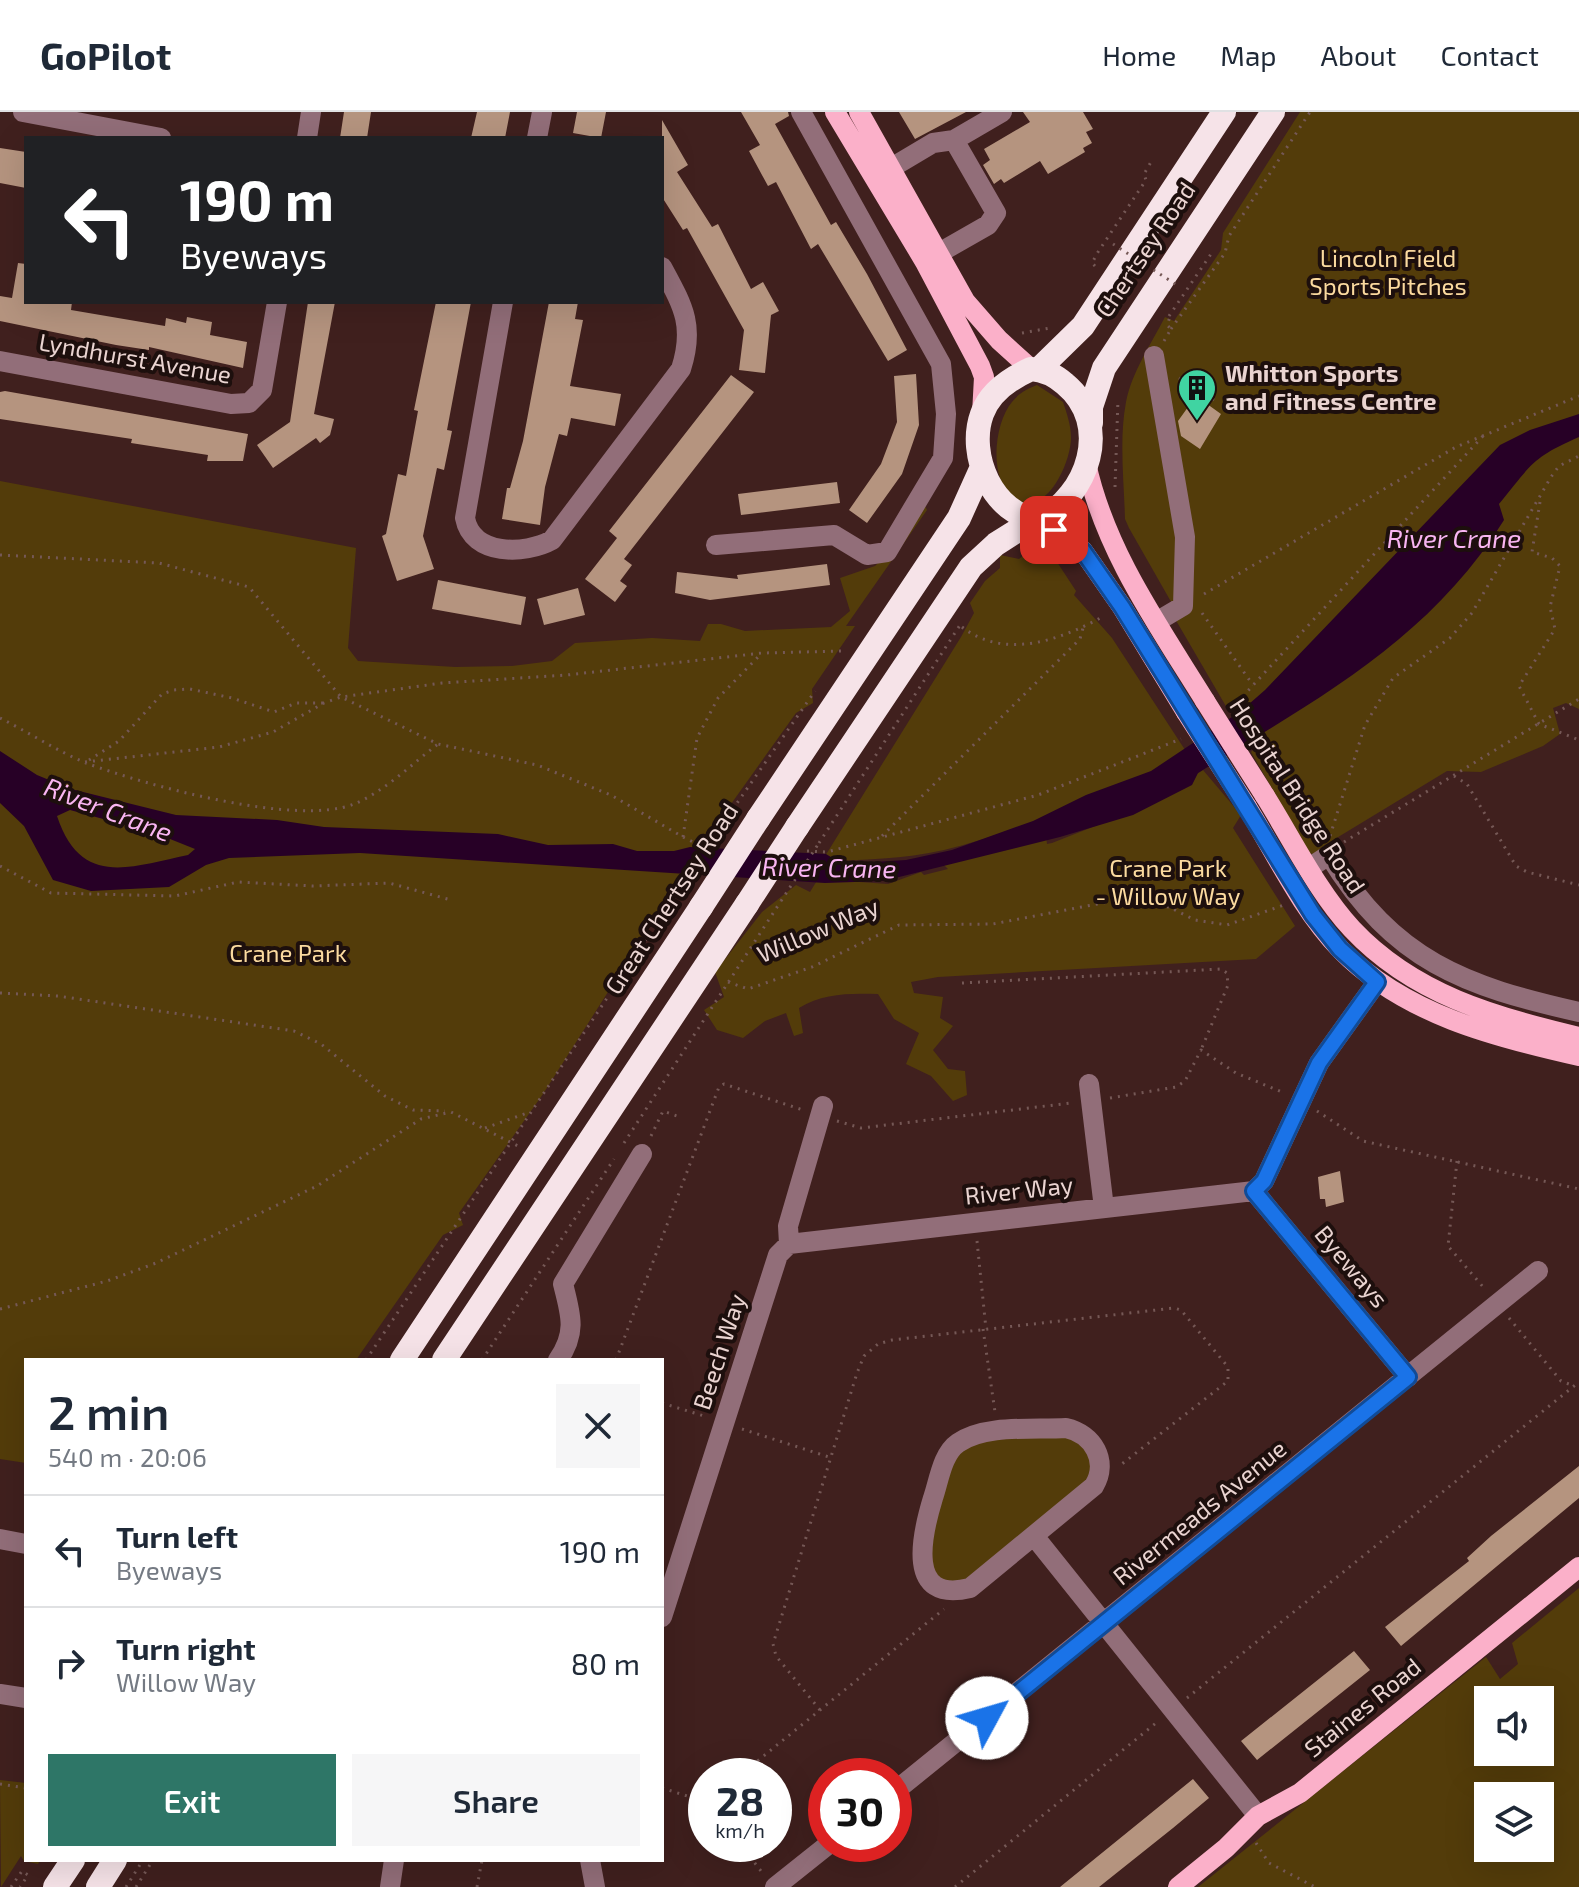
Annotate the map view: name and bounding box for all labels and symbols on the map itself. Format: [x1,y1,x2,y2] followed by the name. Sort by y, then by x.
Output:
[1089,176,1201,322] street label: Chertsey Road
[1309,243,1467,300] park label: Lincoln Field Sports Pitches
[37,326,234,389] street label: Lyndhurst Avenue
[1225,358,1437,415] place label: Whitton Sports and Fitness Centre
[1176,367,1218,422] building icon: Whitton Sports and Fitness Centre
[1020,496,1088,564] pin
[1387,522,1521,553] water label: River Crane
[1224,692,1372,898] street label: Hospital Bridge Road
[40,770,177,847] water label: River Crane
[598,797,743,999] street label: Great Chertsey Road
[761,850,897,883] water label: River Crane
[1095,853,1241,910] park label: Crane Park - Willow Way
[752,891,883,968] street label: Willow Way
[229,938,347,967] park label: Crane Park
[963,1169,1075,1210] street label: River Way
[1310,1219,1395,1313] street label: Byeways
[686,1290,751,1413] street label: Beech Way
[1107,1433,1291,1590] street label: Rivermeads Avenue
[1298,1651,1426,1763] street label: Staines Road
[945,1676,1029,1760] position arrow
[808,1758,912,1862] speed limit sign: 30

